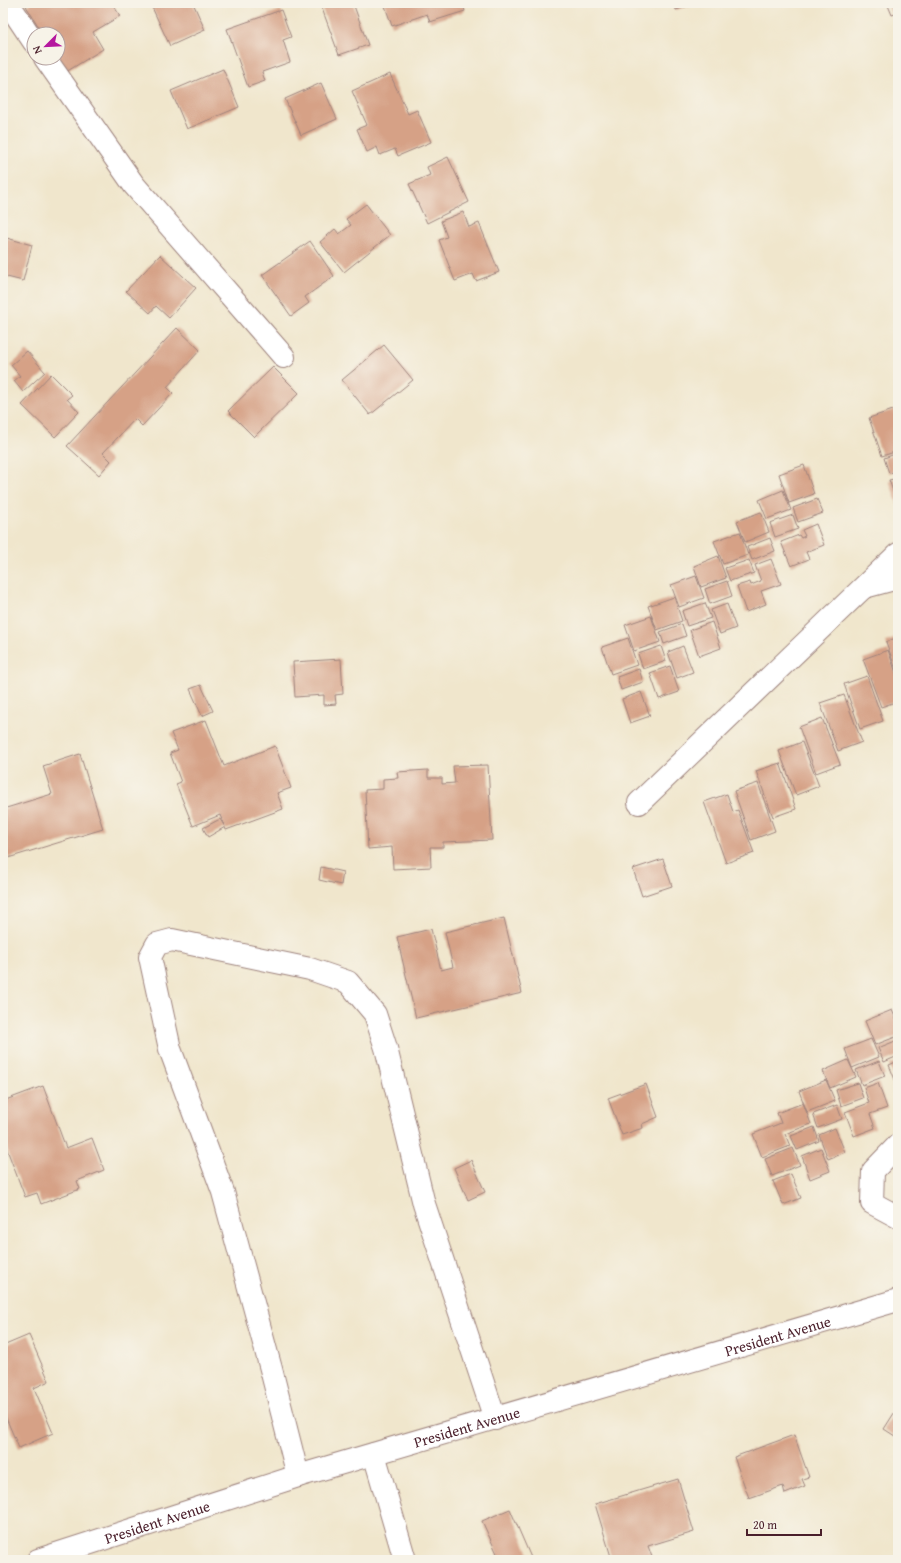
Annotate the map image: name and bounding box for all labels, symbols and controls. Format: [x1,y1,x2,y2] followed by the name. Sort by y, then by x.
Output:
[26,26,66,66] north arrow
[28,43,46,57] text: N
[722,1310,833,1361] street label: President Avenue
[411,1401,522,1452] street label: President Avenue
[102,1495,212,1548] street label: President Avenue
[747,1511,821,1537] scale bar
[753,1516,777,1533] text: 20 m

